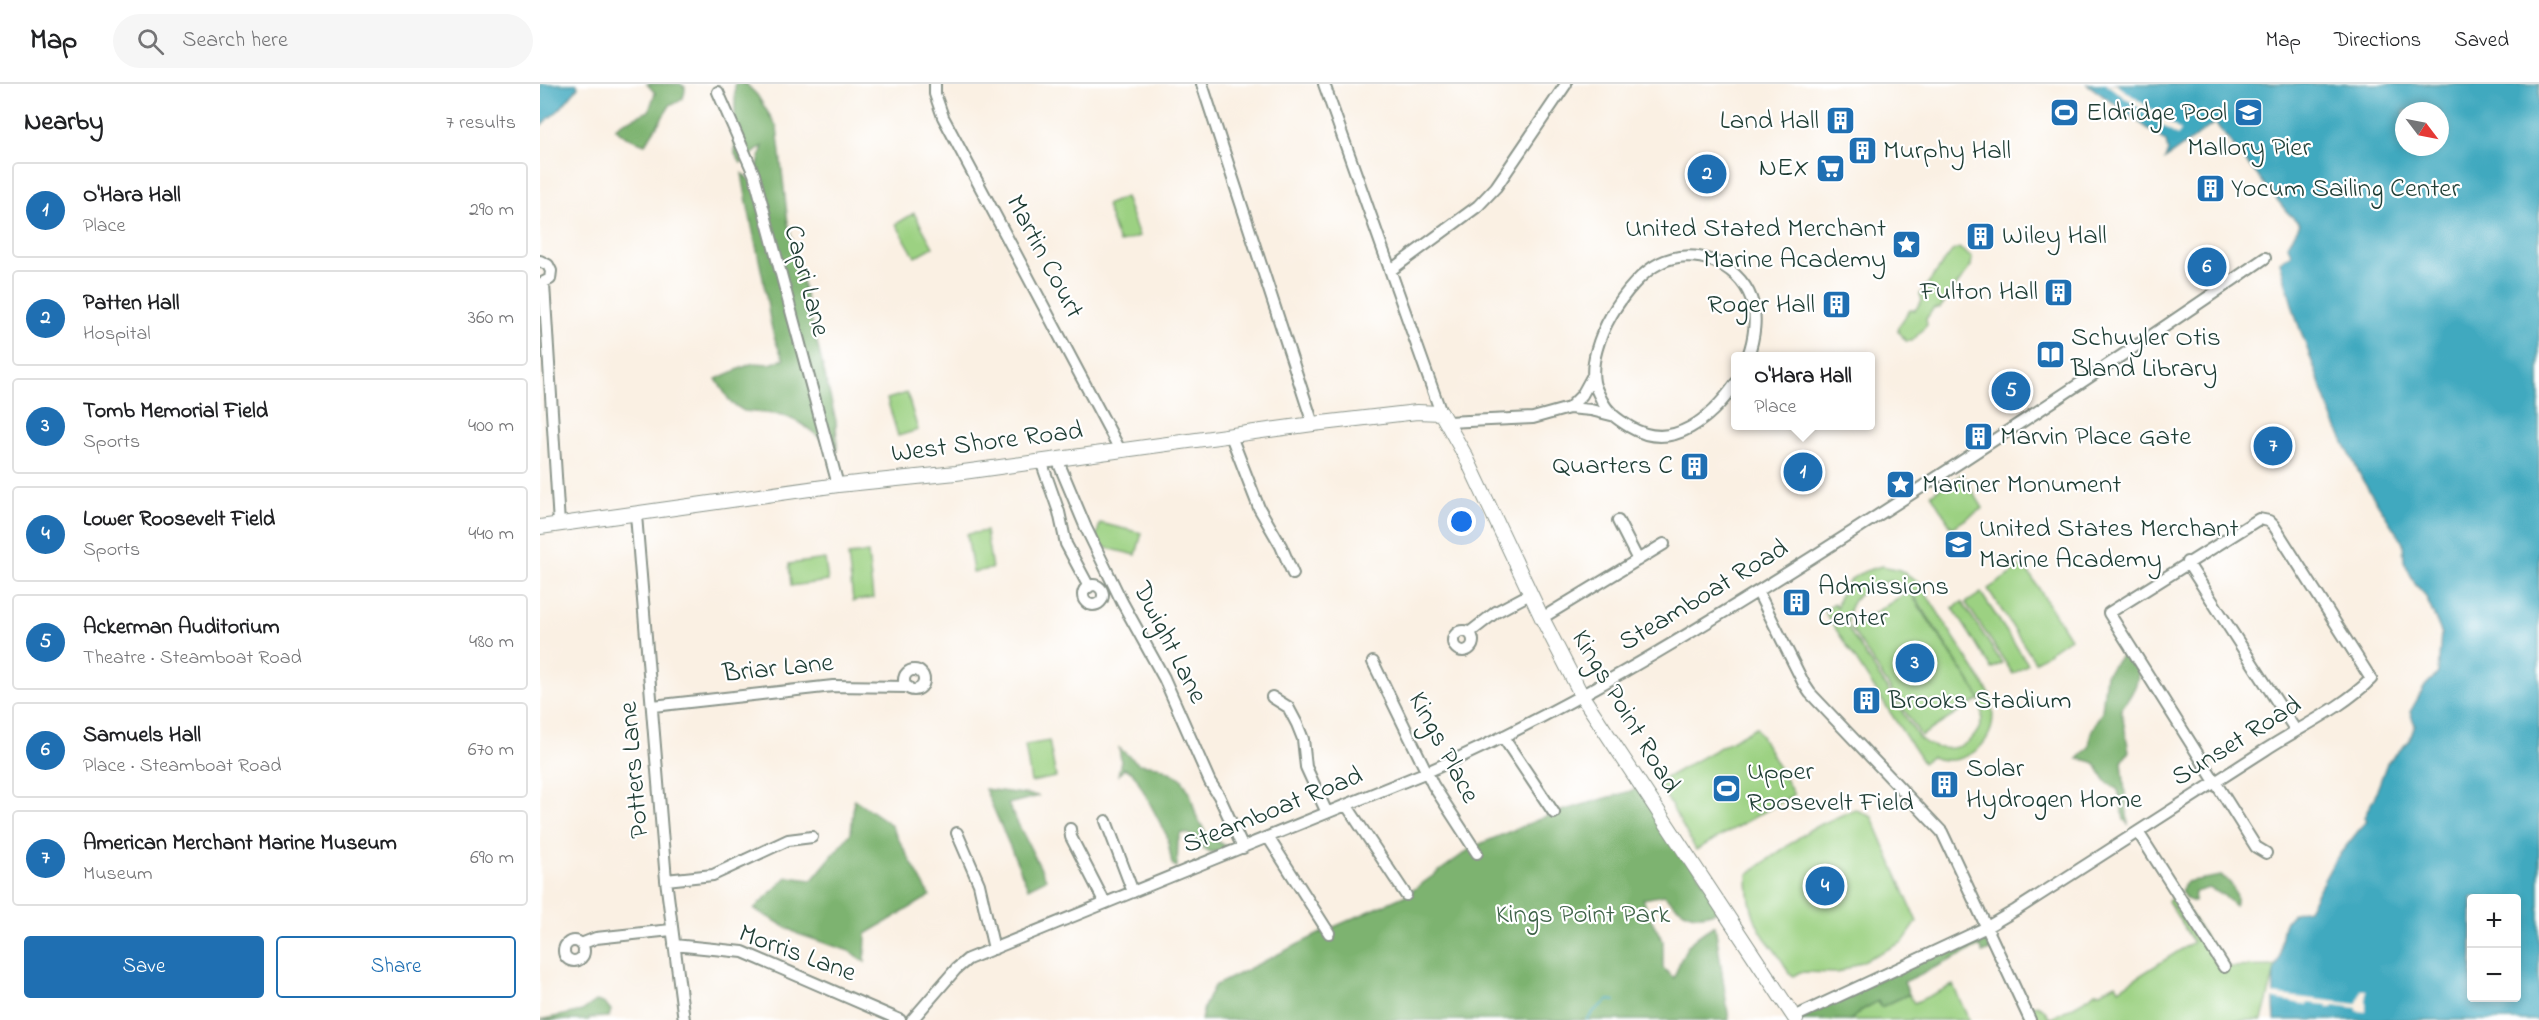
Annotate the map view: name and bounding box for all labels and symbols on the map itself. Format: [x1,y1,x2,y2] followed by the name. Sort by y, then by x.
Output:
[2086,94,2227,133] place label: Eldridge Pool
[2049,97,2081,129] sports icon: Eldridge Pool
[2233,97,2265,129] school or university icon: Mallory Pier
[1720,102,1819,141] place label: Land Hall
[2395,102,2449,156] north arrow
[1824,105,1856,137] building icon: Land Hall
[2187,129,2311,168] place label: Mallory Pier
[1883,132,2011,171] place label: Murphy Hall
[1846,135,1878,167] building icon: Murphy Hall
[1759,149,1809,188] place label: NEX
[1688,152,1726,196] pin: 2
[1814,152,1846,184] supermarket icon: NEX
[2231,170,2460,209] place label: Yocum Sailing Center
[2194,173,2226,205] building icon: Yocum Sailing Center
[995,188,1093,326] street label: Martin Court
[1625,210,1886,280] place label: United Stated Merchant Marine Academy
[2002,217,2107,256] place label: Wiley Hall
[1965,220,1997,252] building icon: Wiley Hall
[772,221,840,342] street label: Capri Lane
[1891,229,1923,261] place icon: United Stated Merchant Marine Academy
[2188,244,2226,290] pin: 6
[1919,273,2038,312] place label: Fulton Hall
[2043,276,2075,308] building icon: Fulton Hall
[1707,286,1815,325] place label: Roger Hall
[1820,289,1852,321] building icon: Roger Hall
[2070,319,2221,389] place label: Schuyler Otis Bland Library
[2034,338,2066,370] library icon: Schuyler Otis Bland Library
[1992,368,2030,414] pin: 5
[889,412,1085,474] street label: West Shore Road
[2000,418,2192,457] place label: Marvin Place Gate
[1963,421,1995,453] building icon: Marvin Place Gate
[2254,424,2292,469] pin: 7
[1552,447,1673,486] place label: Quarters C
[1678,450,1710,482] building icon: Quarters C
[1784,450,1822,494] pin: 1
[1922,466,2121,505] place label: Mariner Monument
[1885,469,1917,501] place icon: Mariner Monument
[1447,507,1476,536] your location
[1979,510,2239,580] place label: United States Merchant Marine Academy
[1942,529,1974,561] school or university icon: United States Merchant Marine Academy
[1612,530,1796,662] street label: Steamboat Road
[1818,568,1949,638] place label: Admissions Center
[1121,574,1217,711] street label: Dwight Lane
[1781,587,1813,619] building icon: Admissions Center
[1561,623,1689,801] street label: Kings Point Road
[1896,640,1934,686] pin: 3
[720,644,836,694] street label: Briar Lane
[1887,682,2071,721] place label: Brooks Stadium
[1397,685,1489,811] street label: Kings Place
[1851,685,1883,717] building icon: Brooks Stadium
[2165,687,2309,797] street label: Sunset Road
[610,699,660,840] street label: Potters Lane
[1966,750,2143,820] place label: Solar Hydrogen Home
[1747,753,1914,823] place label: Upper Roosevelt Field
[1177,757,1369,865] street label: Steamboat Road
[1929,769,1961,801] building icon: Solar Hydrogen Home
[1710,772,1742,804] sports icon: Upper Roosevelt Field
[1806,864,1844,908] pin: 4
[1496,896,1671,935] park label: Kings Point Park
[733,915,862,994] street label: Morris Lane

